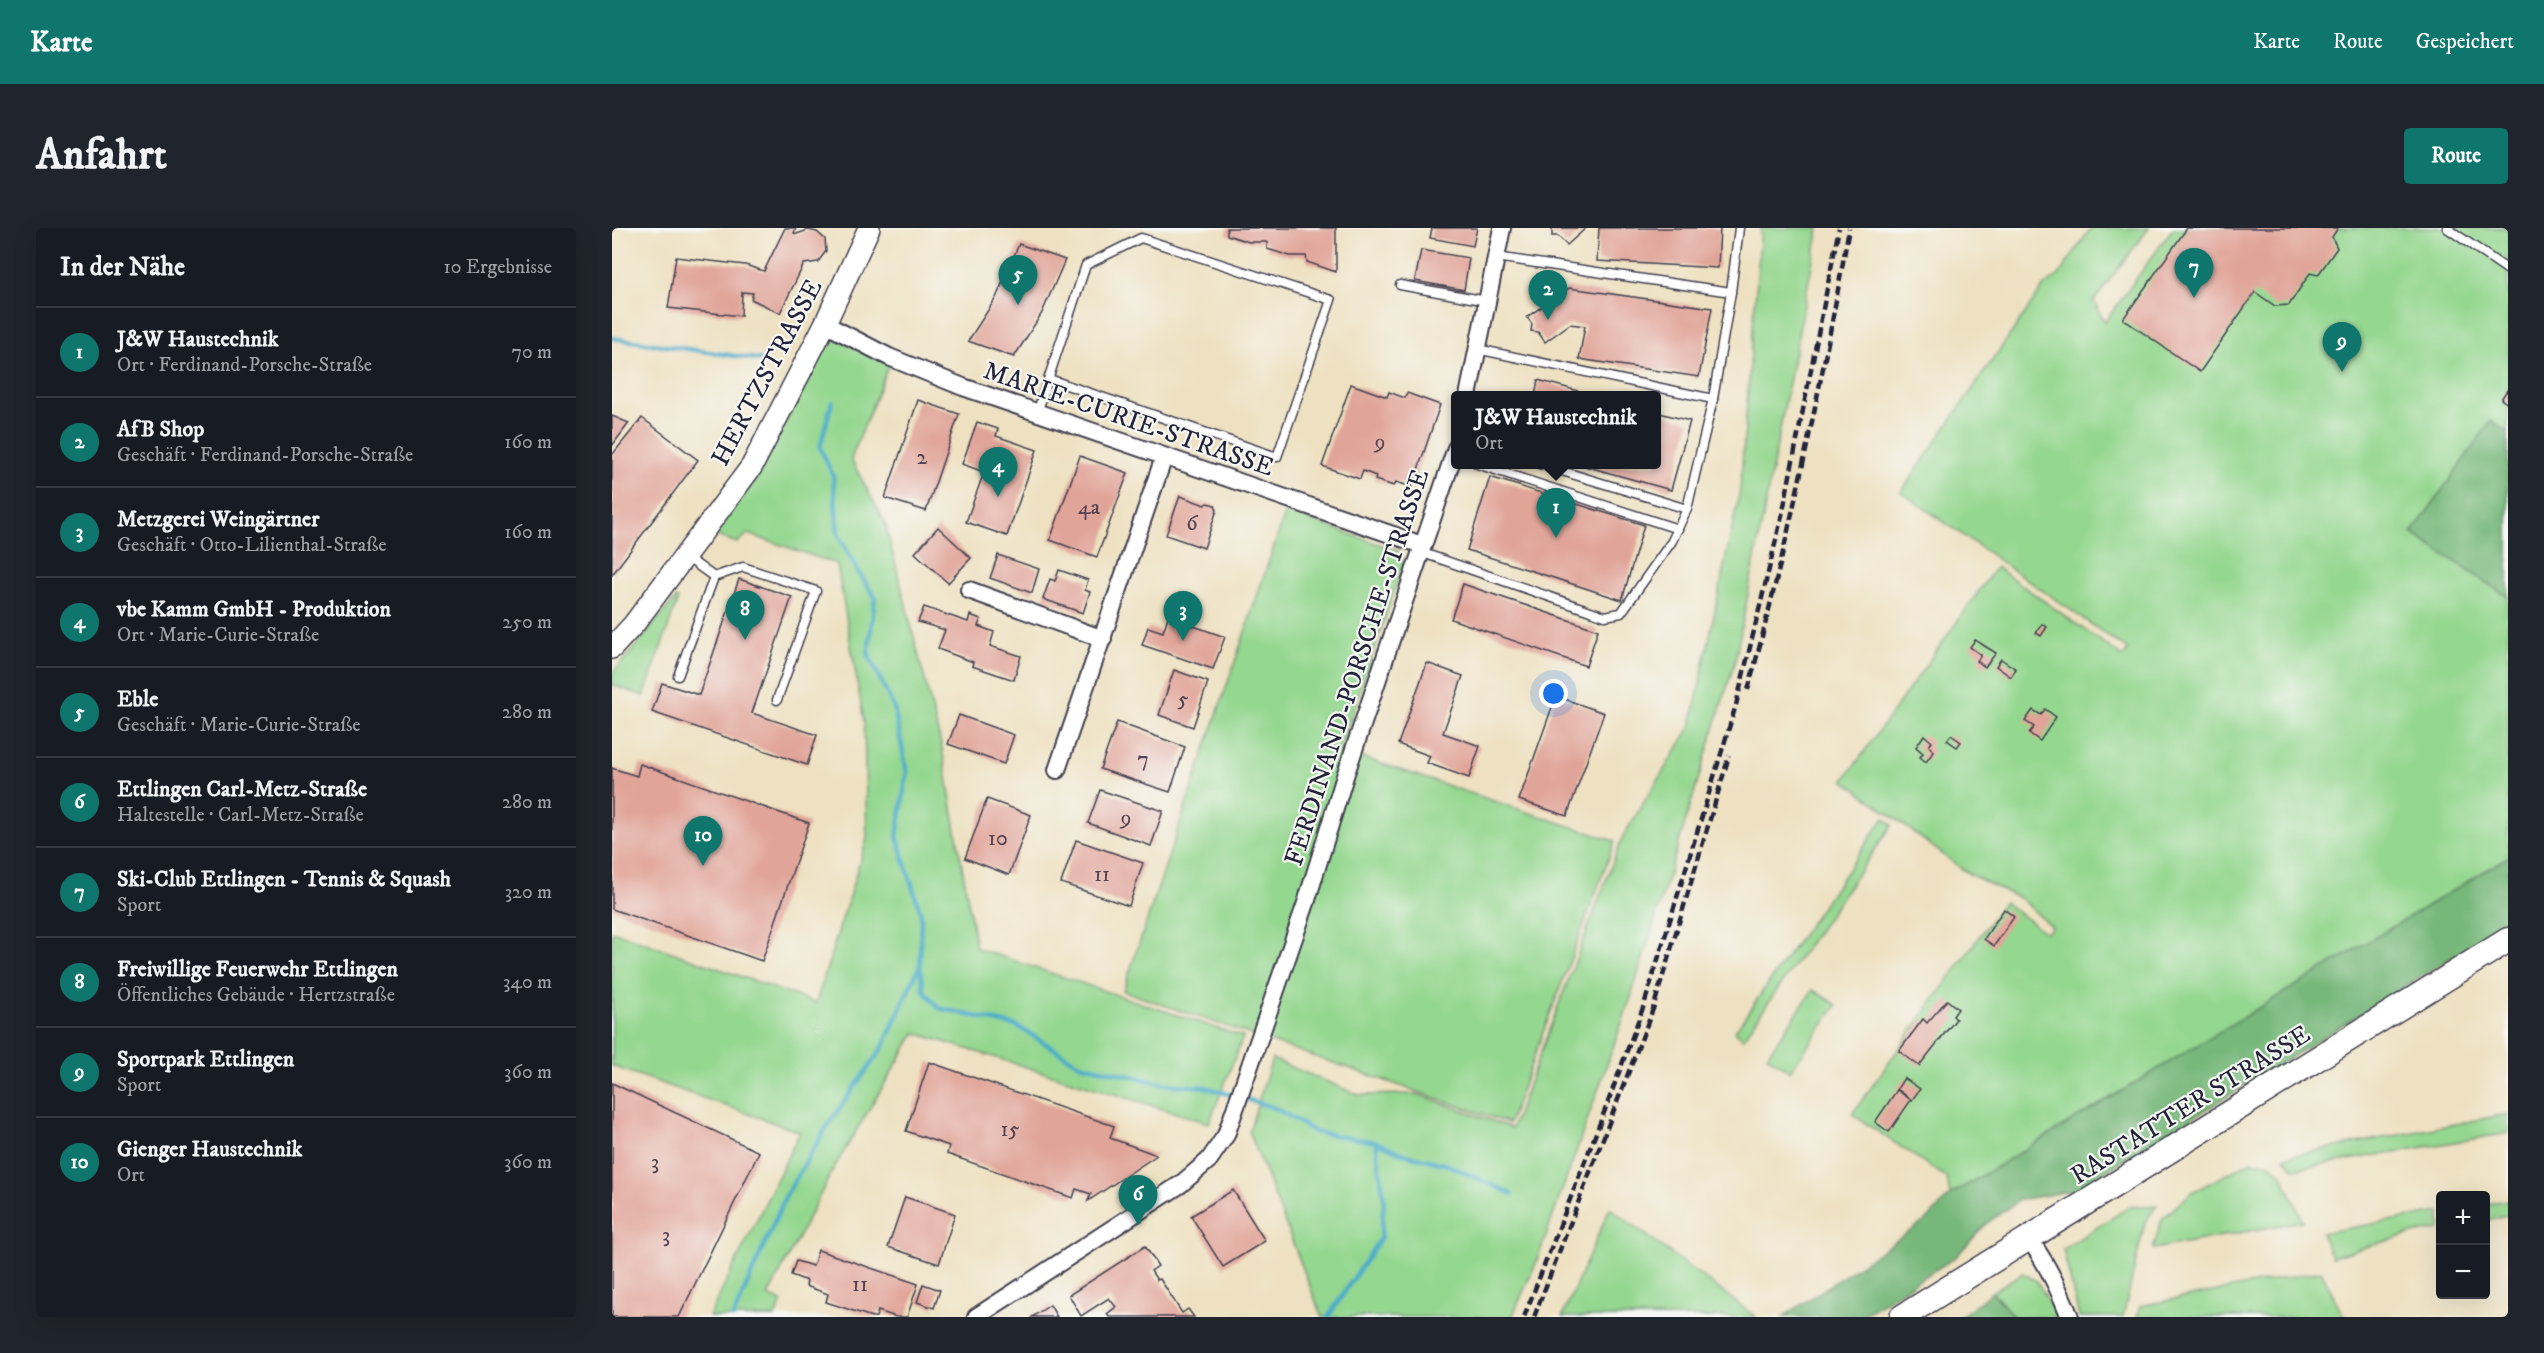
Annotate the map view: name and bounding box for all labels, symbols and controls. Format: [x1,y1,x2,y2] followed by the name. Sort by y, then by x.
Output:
[30,25,93,60] text: Karte
[2253,29,2300,55] text: Karte
[2333,29,2383,55] text: Route
[2416,29,2514,55] text: Gespeichert
[2404,128,2508,184] button: Route
[36,130,167,182] text: Anfahrt
[2174,248,2214,298] pin: 7
[60,251,185,284] text: In der Nähe
[444,255,552,280] text: 10 Ergebnisse
[998,256,1038,305] pin: 5
[1528,270,1568,320] pin: 2
[704,274,830,472] street label: HERTZSTRASSE
[2322,322,2362,372] pin: 9
[117,326,279,353] text: J&W Haustechnik
[76,340,83,365] text: 1
[511,340,552,365] text: 70 m
[117,353,372,378] text: Ort · Ferdinand-Porsche-Straße
[979,354,1278,485] street label: MARIE-CURIE-STRASSE
[1451,391,1661,469] popup
[1475,404,1637,431] text: J&W Haustechnik
[117,416,204,443] text: AfB Shop
[1374,429,1385,456] house number: 9
[75,430,84,455] text: 2
[504,430,552,455] text: 160 m
[1475,431,1503,456] text: Ort
[117,443,413,468] text: Geschäft · Ferdinand-Porsche-Straße
[917,444,928,471] house number: 2
[978,448,1018,497] pin: 4
[1278,465,1437,870] street label: FERDINAND-PORSCHE-STRASSE
[1536,488,1576,538] pin: 1
[1078,494,1101,521] house number: 4a
[117,506,319,533] text: Metzgerei Weingärtner
[1186,510,1199,537] house number: 6
[76,520,83,545] text: 3
[504,520,552,545] text: 160 m
[117,533,387,558] text: Geschäft · Otto-Lilienthal-Straße
[726,590,764,640] pin: 8
[1164,592,1202,641] pin: 3
[117,596,391,623] text: vbe Kamm GmbH - Produktion
[74,610,85,635] text: 4
[502,610,552,635] text: 250 m
[117,623,319,648] text: Ort · Marie-Curie-Straße
[1539,679,1568,708] your location
[117,686,158,713] text: Eble
[1178,686,1189,713] house number: 5
[75,700,84,725] text: 5
[502,700,552,725] text: 280 m
[117,713,361,738] text: Geschäft · Marie-Curie-Straße
[1137,746,1149,773] house number: 7
[117,776,367,803] text: Ettlingen Carl-Metz-Straße
[74,790,85,815] text: 6
[502,790,552,815] text: 280 m
[117,803,364,828] text: Haltestelle · Carl-Metz-Straße
[1120,805,1131,832] house number: 9
[684,816,722,866] pin: 10
[988,825,1008,852] house number: 10
[1094,861,1110,888] house number: 11
[117,866,451,893] text: Ski-Club Ettlingen - Tennis & Squash
[74,880,85,905] text: 7
[505,880,552,905] text: 320 m
[117,893,161,918] text: Sport
[117,956,398,983] text: Freiwillige Feuerwehr Ettlingen
[74,970,85,995] text: 8
[503,970,552,995] text: 340 m
[117,983,395,1008] text: Öffentliches Gebäude · Hertzstraße
[2065,1018,2317,1192] street label: RASTATTER STRASSE
[117,1046,294,1073] text: Sportpark Ettlingen
[75,1060,84,1085] text: 9
[504,1060,552,1085] text: 360 m
[117,1073,161,1098] text: Sport
[1001,1116,1020,1143] house number: 15
[117,1136,302,1163] text: Gienger Haustechnik
[651,1149,659,1176] house number: 3
[70,1150,89,1175] text: 10
[504,1150,552,1175] text: 360 m
[117,1163,145,1188] text: Ort
[1118,1176,1158,1225] pin: 6
[2436,1191,2490,1299] map controls
[2436,1191,2490,1245] button: +
[662,1222,670,1249] house number: 3
[2436,1245,2490,1299] button: −
[852,1271,868,1298] house number: 11

